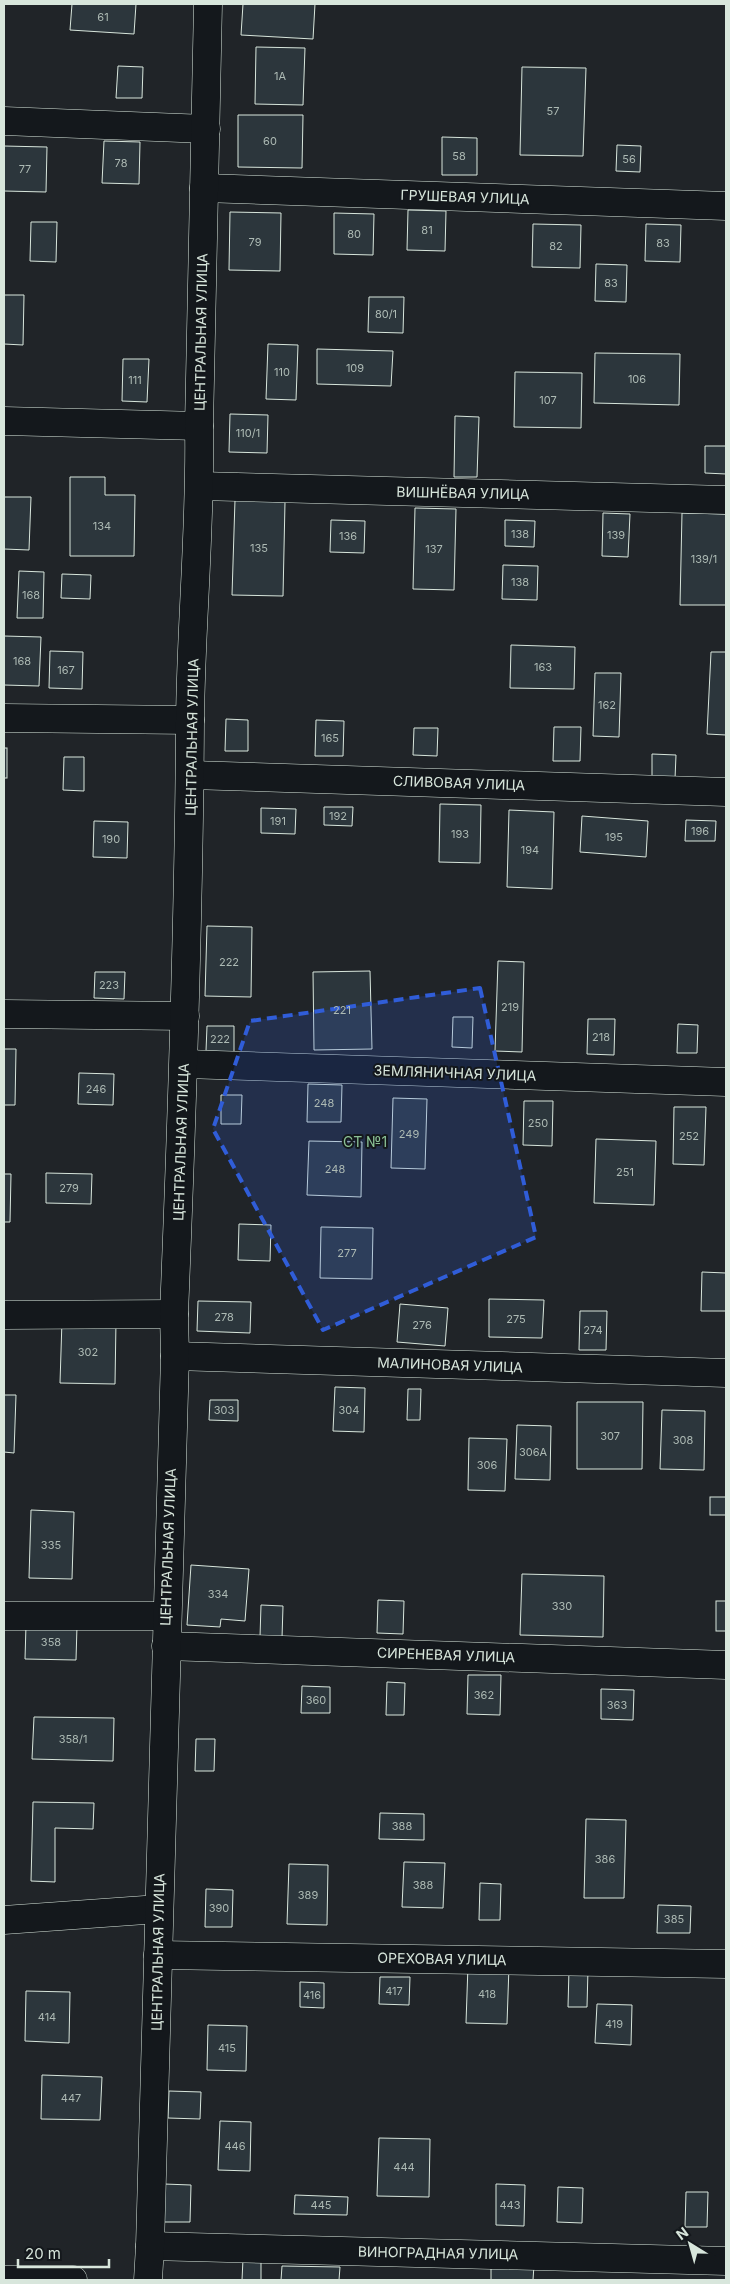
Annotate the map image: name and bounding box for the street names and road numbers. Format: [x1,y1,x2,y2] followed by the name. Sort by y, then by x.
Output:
[400,186,530,207] street label: ГРУШЕВАЯ УЛИЦА
[191,253,210,411] street label: ЦЕНТРАЛЬНАЯ УЛИЦА
[396,483,530,502] street label: ВИШНЁВАЯ УЛИЦА
[182,658,201,816] street label: ЦЕНТРАЛЬНАЯ УЛИЦА
[393,772,526,793] street label: СЛИВОВАЯ УЛИЦА
[374,1061,537,1084] street label: ЗЕМЛЯНИЧНАЯ УЛИЦА
[169,1063,192,1221] street label: ЦЕНТРАЛЬНАЯ УЛИЦА
[377,1353,523,1376] street label: МАЛИНОВАЯ УЛИЦА
[156,1468,179,1626] street label: ЦЕНТРАЛЬНАЯ УЛИЦА
[377,1644,516,1665] street label: СИРЕНЕВАЯ УЛИЦА
[148,1873,167,2031] street label: ЦЕНТРАЛЬНАЯ УЛИЦА
[377,1949,507,1968] street label: ОРЕХОВАЯ УЛИЦА
[358,2243,519,2262] street label: ВИНОГРАДНАЯ УЛИЦА

